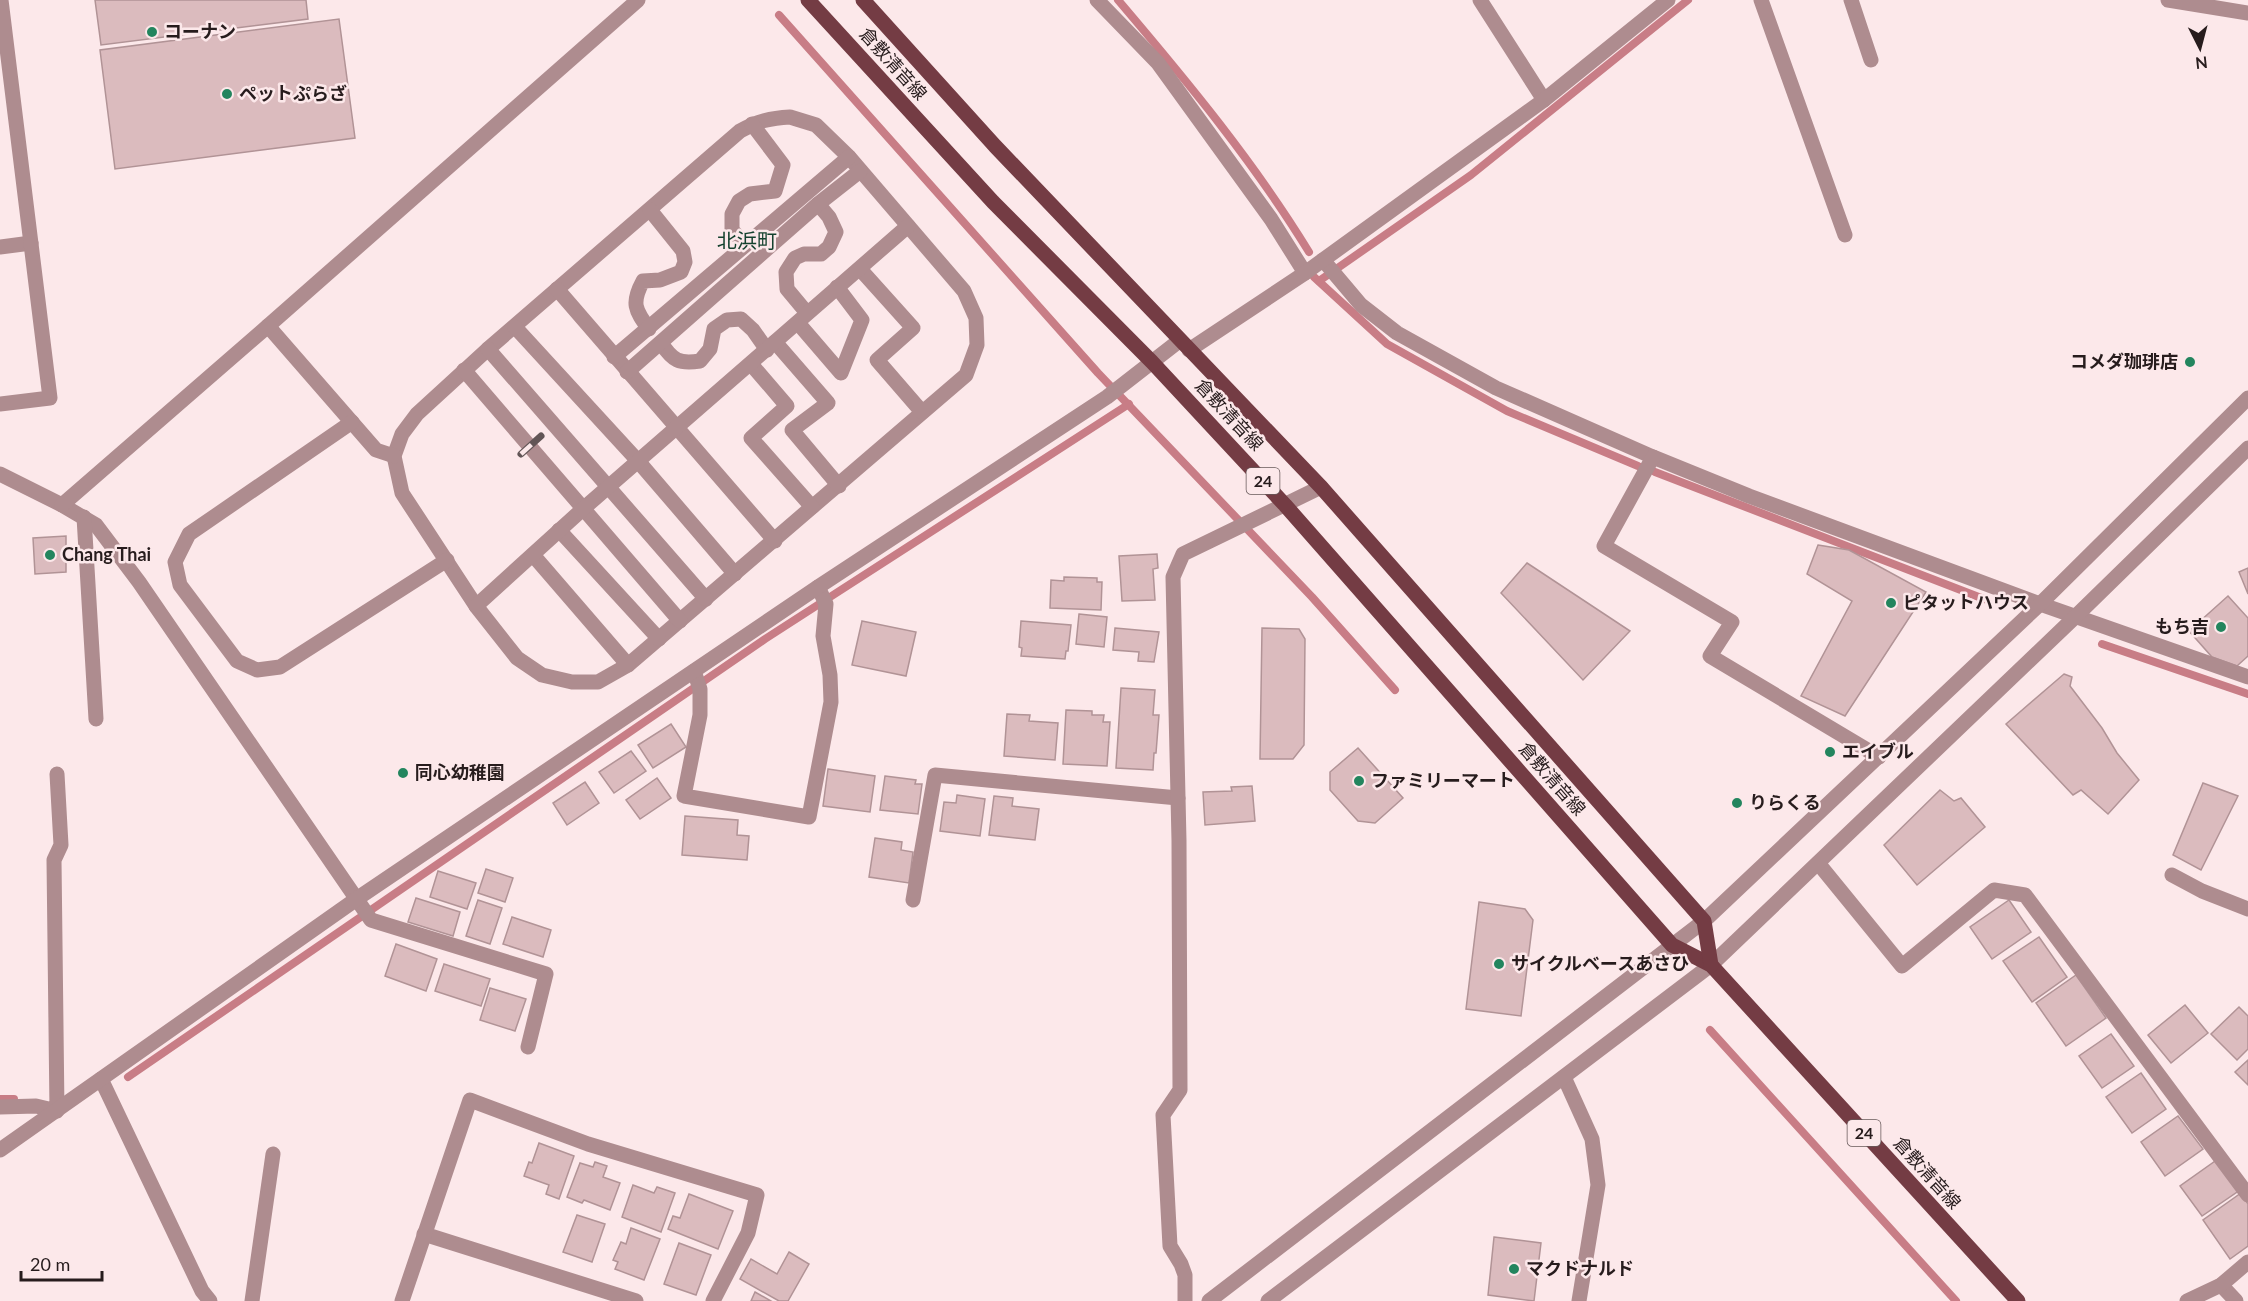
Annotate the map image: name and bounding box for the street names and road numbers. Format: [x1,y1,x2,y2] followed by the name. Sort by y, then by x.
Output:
[855,23,932,104] street label: 倉敷清音線
[1191,374,1268,455] street label: 倉敷清音線
[1246,468,1280,494] road number: 24
[1515,737,1591,820] street label: 倉敷清音線
[1848,1120,1880,1146] road number: 24
[1889,1132,1966,1213] street label: 倉敷清音線

